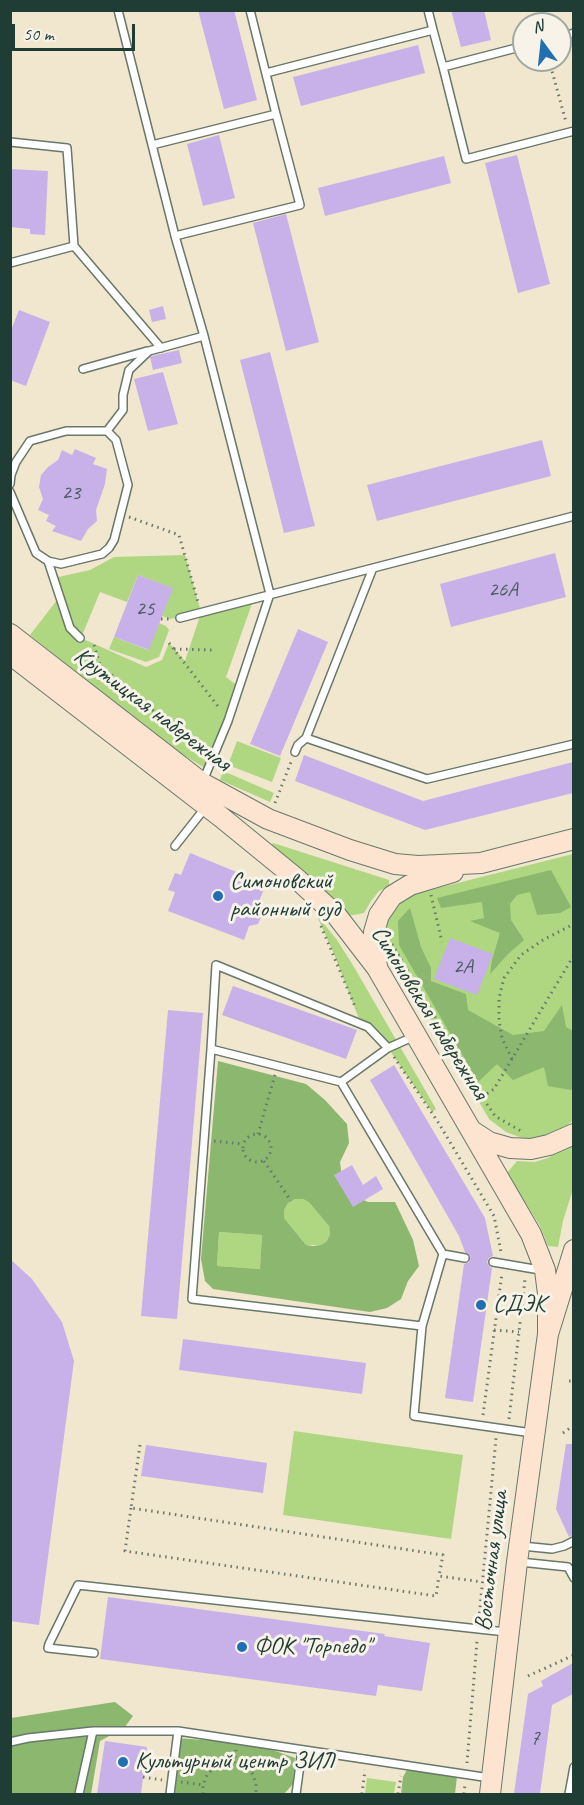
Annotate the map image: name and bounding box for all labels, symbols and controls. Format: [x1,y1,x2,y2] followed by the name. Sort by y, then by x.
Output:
[15,12,138,50] scale bar
[512,12,572,72] north arrow
[530,16,545,37] text: N
[23,23,54,45] text: 50 m
[62,480,80,506] house number: 23
[488,577,518,603] house number: 26А
[136,596,154,622] house number: 25
[68,642,236,778] street label: Крутицкая набережная
[230,868,340,924] place label: Симоновский районный суд
[211,889,225,903] marker: Симоновский районный суд
[364,921,494,1105] street label: Симоновская набережная
[453,954,473,980] house number: 2А
[493,1291,546,1319] place label: СДЭК
[474,1298,488,1312] marker: СДЭК
[469,1489,515,1633] street label: Восточная улица
[254,1633,371,1661] place label: ФОК "Торпедо"
[235,1640,249,1654] marker: ФОК "Торпедо"
[530,1725,540,1751] house number: 7
[135,1748,335,1776] place label: Культурный центр ЗИЛ
[116,1755,130,1769] marker: Культурный центр ЗИЛ

